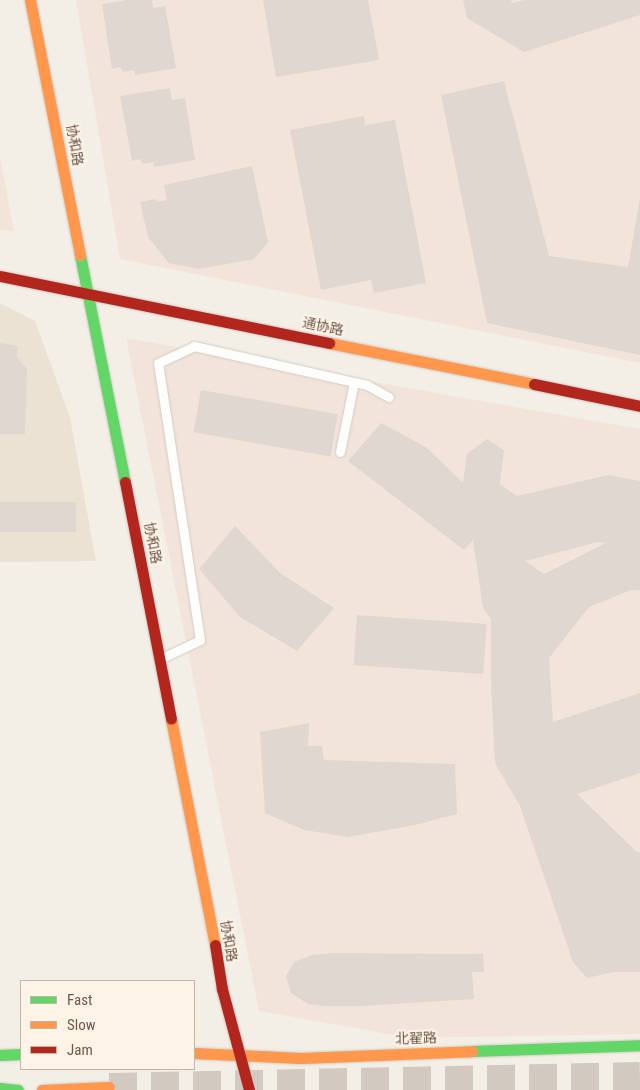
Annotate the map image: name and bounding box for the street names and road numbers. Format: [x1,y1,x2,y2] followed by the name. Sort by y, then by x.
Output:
[63,123,87,167] street label: 协和路
[301,313,345,339] street label: 通协路
[141,521,165,565] street label: 协和路
[217,919,241,963] street label: 协和路
[395,1029,437,1047] street label: 北翟路

